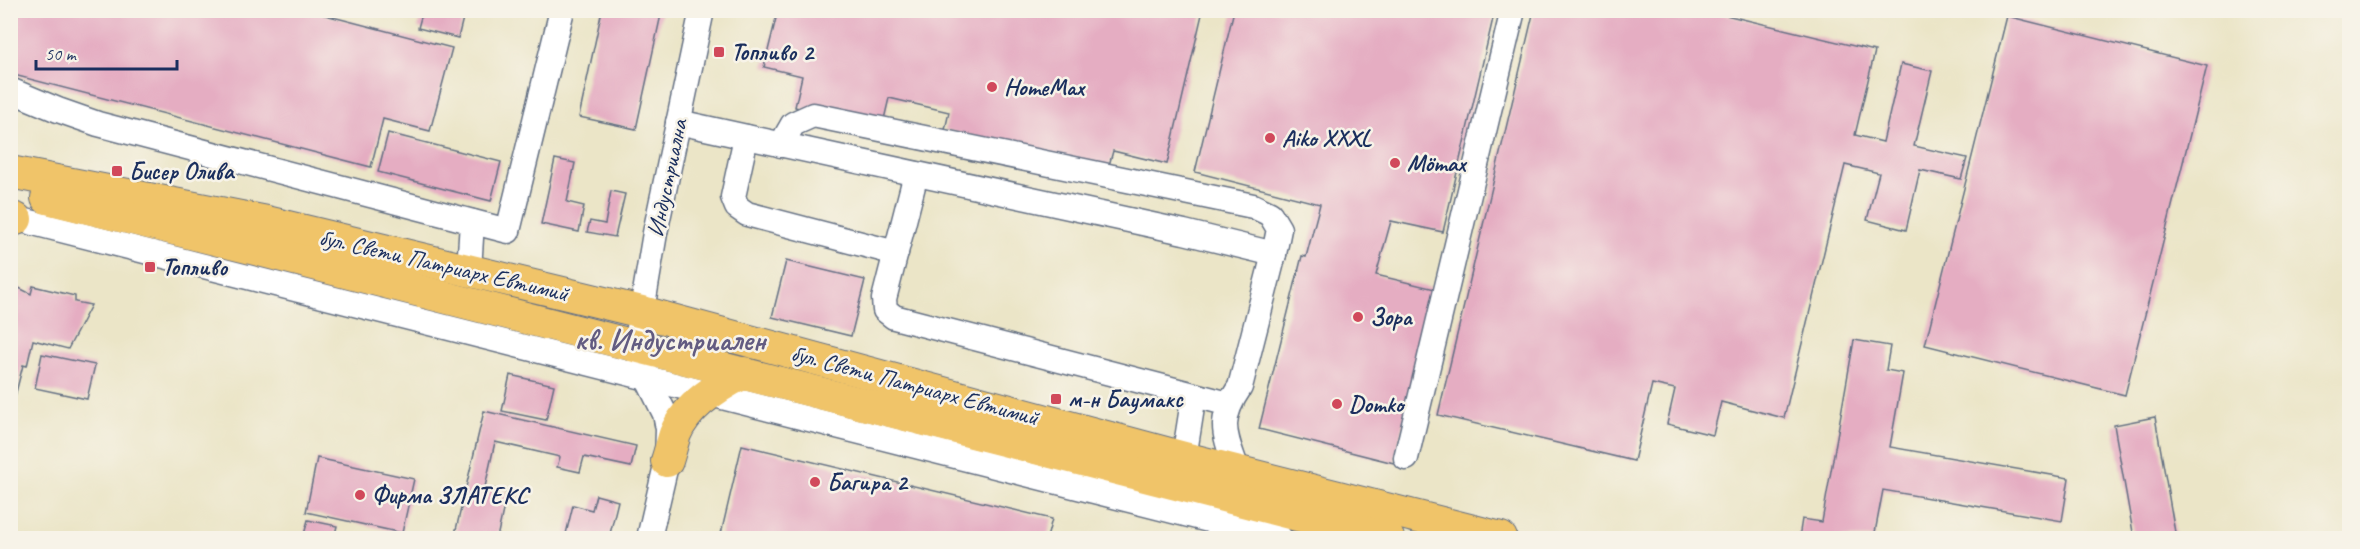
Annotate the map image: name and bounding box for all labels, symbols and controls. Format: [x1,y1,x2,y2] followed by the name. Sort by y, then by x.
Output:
[36,33,177,71] scale bar
[731,37,815,67] place label: Топливо 2
[45,43,78,65] text: 50 m
[712,45,726,59] marker: Топливо 2
[1004,72,1087,102] place label: HomeMax
[985,80,999,94] marker: HomeMax
[640,115,694,240] street label: Индустриална
[1282,123,1373,153] place label: Aiko XXXL
[1263,131,1277,145] marker: Aiko XXXL
[1407,148,1468,178] place label: Mömax
[129,156,236,186] place label: Бисер Олива
[1388,156,1402,170] marker: Mömax
[110,164,124,178] marker: Бисер Олива
[316,222,573,309] street label: бул. Свети Патриарх Евтимий
[162,252,229,282] place label: Топливо
[143,260,157,274] marker: Топливо
[1370,302,1413,332] place label: Зора
[1351,310,1365,324] marker: Зора
[574,321,767,359] district label: кв. Индустриален
[788,338,1044,433] street label: бул. Свети Патриарх Евтимий
[1068,384,1184,414] place label: м-н Баумакс
[1349,389,1406,419] place label: Domko
[1049,392,1063,406] marker: м-н Баумакс
[1330,397,1344,411] marker: Domko
[827,467,909,497] place label: Багира 2
[808,475,822,489] marker: Багира 2
[372,480,531,510] place label: Фирма ЗЛАТЕКС
[353,488,367,502] marker: Фирма ЗЛАТЕКС

